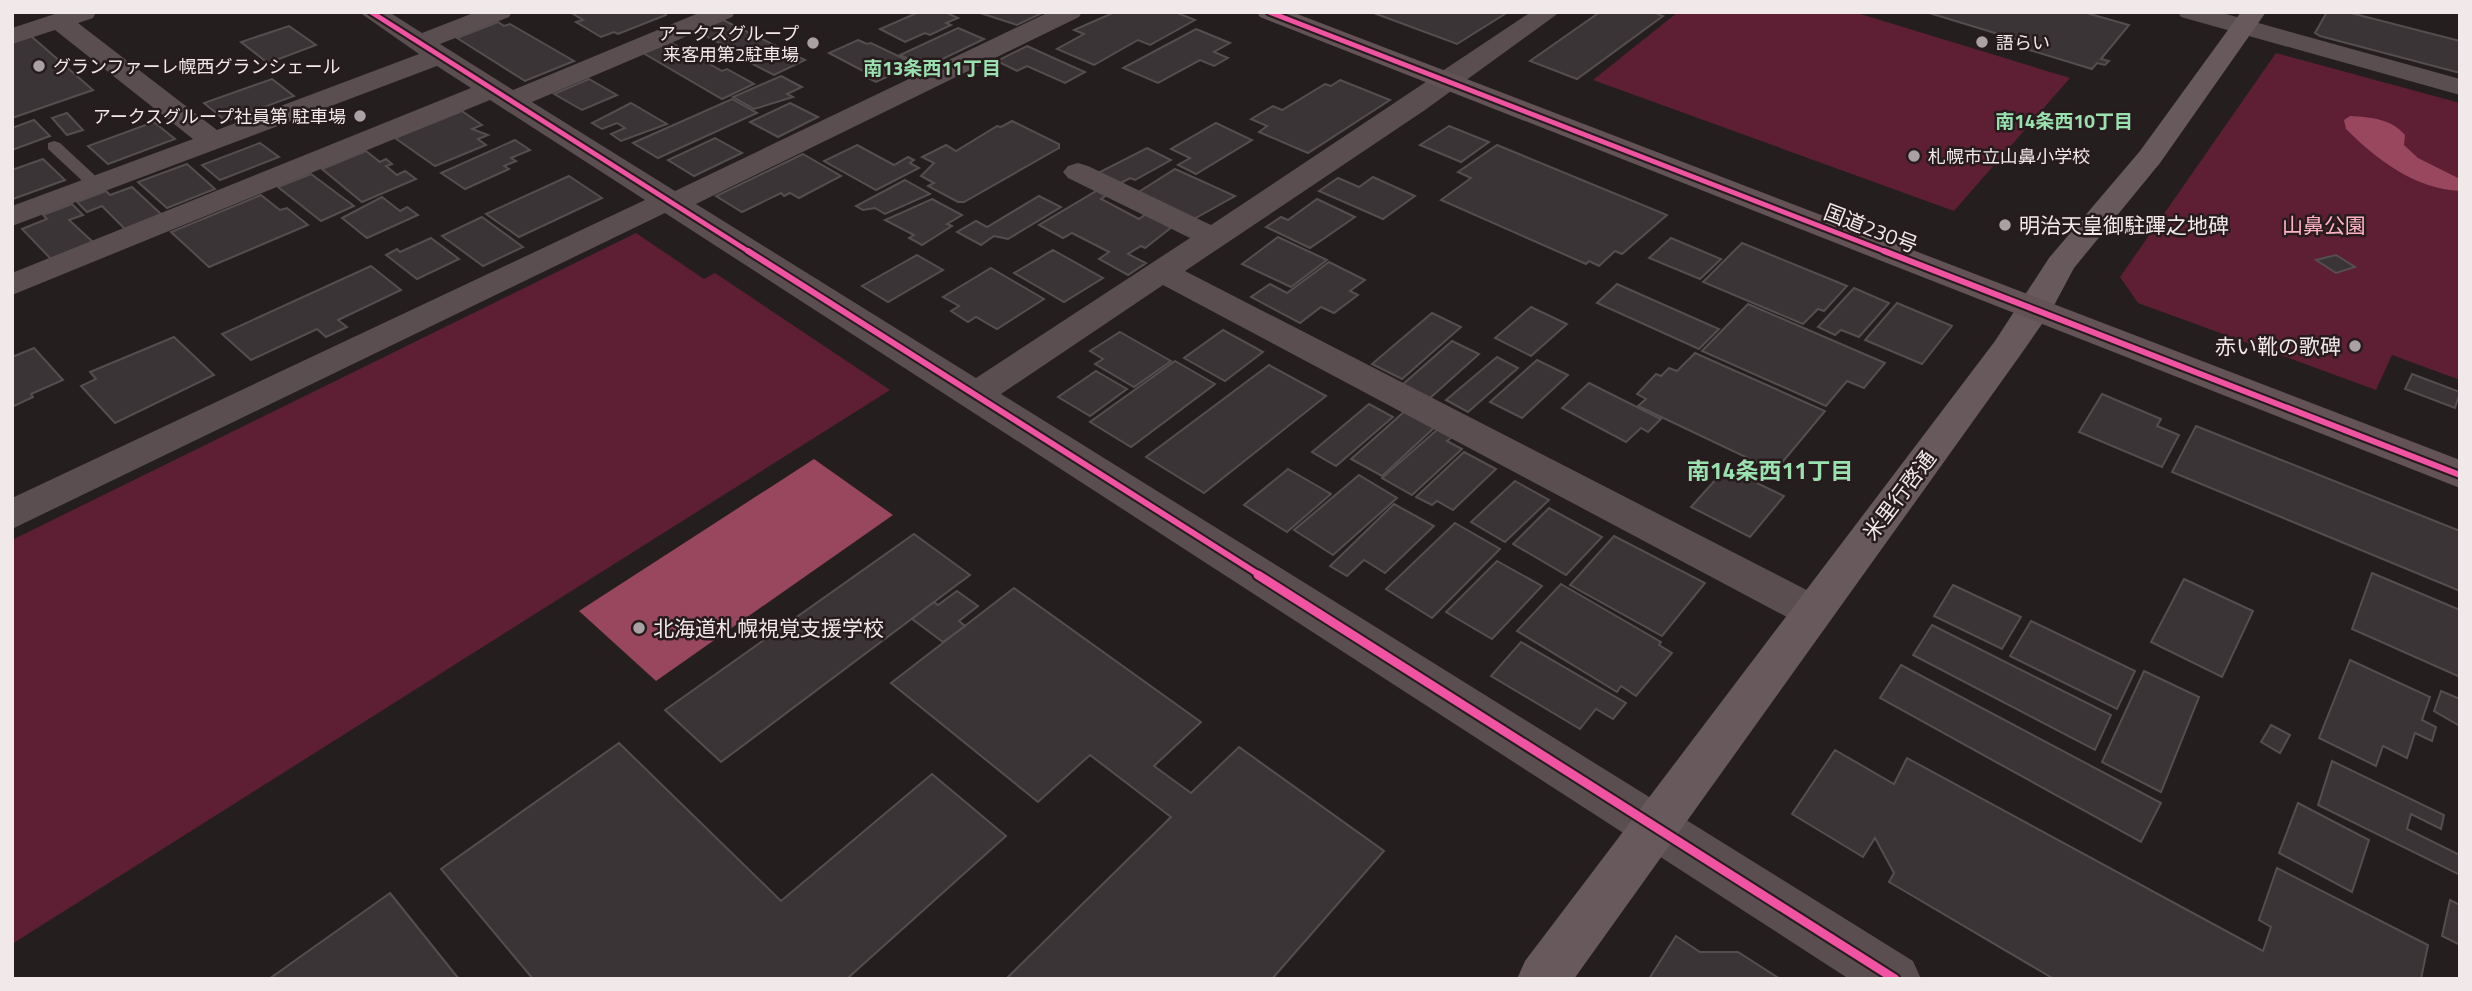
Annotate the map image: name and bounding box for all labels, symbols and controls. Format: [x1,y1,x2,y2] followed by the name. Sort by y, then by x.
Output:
[658,20,799,68] place label: アークスグループ 来客用第2駐車場
[1996,29,2050,56] place label: 語らい
[1974,34,1990,50] marker: 語らい
[805,35,821,51] marker: アークスグループ 来客用第2駐車場
[53,53,340,80] place label: グランファーレ幌西グランシェール
[863,53,1001,82] district label: 南13条西11丁目
[31,58,47,74] marker: グランファーレ幌西グランシェール
[93,103,346,130] place label: アークスグループ社員第 駐車場
[1995,106,2133,135] district label: 南14条西10丁目
[352,108,368,124] marker: アークスグループ社員第 駐車場
[1928,143,2090,170] place label: 札幌市立山鼻小学校
[1906,148,1922,164] marker: 札幌市立山鼻小学校
[1819,195,1923,261] street label: 国道230号
[2019,209,2229,241] place label: 明治天皇御駐蹕之地碑
[2282,209,2366,241] park label: 山鼻公園
[1997,217,2013,233] marker: 明治天皇御駐蹕之地碑
[2215,330,2341,362] place label: 赤い靴の歌碑
[2347,338,2363,354] marker: 赤い靴の歌碑
[1855,443,1943,547] street label: 米里行啓通
[1687,453,1853,488] district label: 南14条西11丁目
[653,612,884,644] place label: 北海道札幌視覚支援学校
[631,620,647,636] marker: 北海道札幌視覚支援学校

